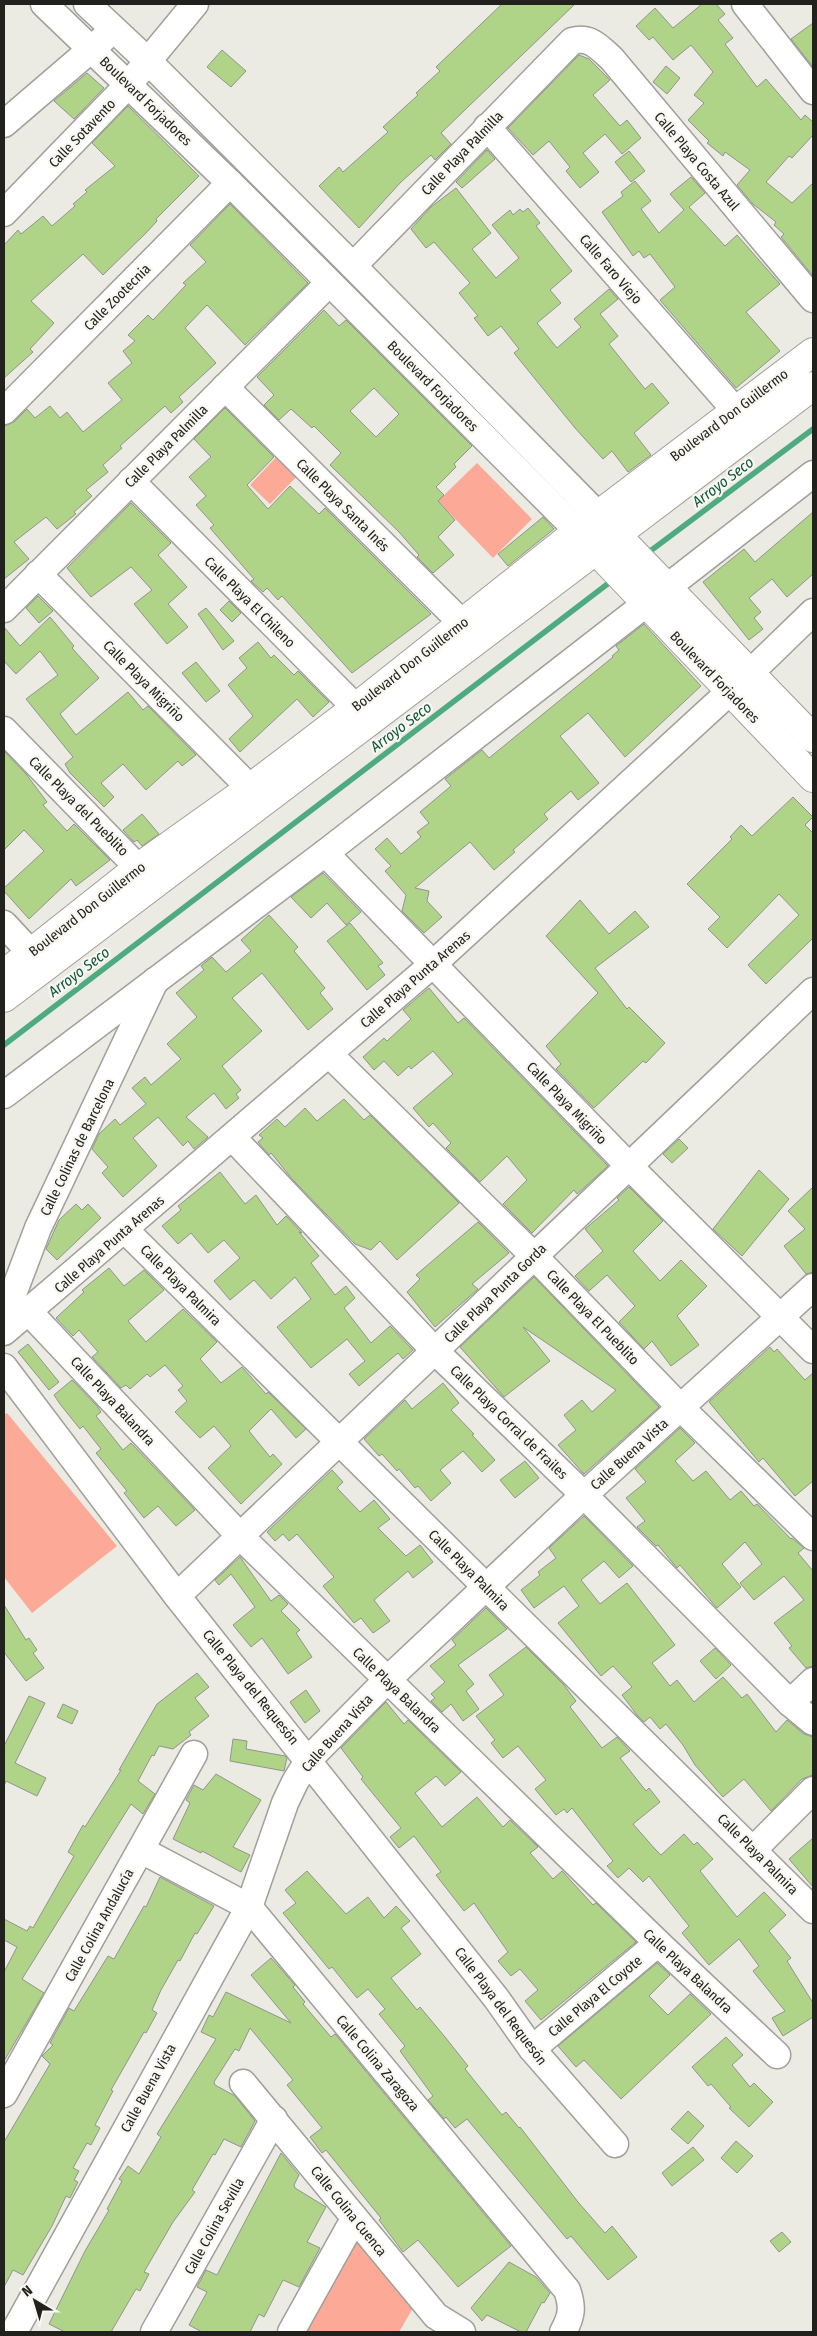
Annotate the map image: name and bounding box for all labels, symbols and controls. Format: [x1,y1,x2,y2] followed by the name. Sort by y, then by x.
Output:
[96,53,195,150] street label: Boulevard Forjadores
[45,95,119,171] street label: Calle Sotavento
[418,108,507,199] street label: Calle Playa Palmilla
[650,109,743,214] street label: Calle Playa Costa Azul
[576,231,646,308] street label: Calle Faro Viejo
[80,260,154,334] street label: Calle Zootecnia
[384,337,482,435] street label: Boulevard Forjadores
[667,365,792,465] street label: Boulevard Don Guillermo
[121,401,211,491] street label: Calle Playa Palmilla
[688,453,757,511] water label: Arroyo Seco
[293,455,393,555] street label: Calle Playa Santa Inés
[201,553,299,651] street label: Calle Playa El Chileno
[349,614,472,715] street label: Boulevard Don Guillermo
[666,628,763,727] street label: Boulevard Forjadores
[99,637,188,726] street label: Calle Playa Migriño
[366,698,435,756] water label: Arroyo Seco
[25,753,132,860] street label: Calle Playa del Pueblito
[26,859,149,960] street label: Boulevard Don Guillermo
[357,927,474,1032] street label: Calle Playa Punta Arenas
[44,943,113,1001] water label: Arroyo Seco
[523,1059,610,1148] street label: Calle Playa Migriño
[37,1076,118,1219] street label: Calle Colinas de Barcelona
[51,1192,168,1297] street label: Calle Playa Punta Arenas
[441,1240,550,1347] street label: Calle Playa Punta Gorda
[137,1241,225,1329] street label: Calle Playa Palmira
[543,1266,643,1369] street label: Calle Playa El Pueblito
[67,1353,158,1450] street label: Calle Playa Balandra
[446,1362,571,1483] street label: Calle Playa Corral de Frailes
[587,1415,672,1494] street label: Calle Buena Vista
[425,1526,513,1614] street label: Calle Playa Palmira
[199,1626,302,1748] street label: Calle Playa del Requesón
[349,1644,444,1737] street label: Calle Playa Balandra
[298,1691,377,1776] street label: Calle Buena Vista
[714,1810,802,1898] street label: Calle Playa Palmira
[61,1866,138,1985] street label: Calle Colina Andalucía
[639,1926,736,2017] street label: Calle Playa Balandra
[451,1944,550,2069] street label: Calle Playa del Requesón
[545,1952,646,2041] street label: Calle Playa El Coyote
[332,2012,423,2115] street label: Calle Colina Zaragoza
[117,2041,180,2135] street label: Calle Buena Vista
[307,2163,390,2260] street label: Calle Colina Cuenca
[181,2175,248,2278] street label: Calle Colina Sevilla
[10,2276,60,2326] north arrow
[19,2282,36,2300] text: N

